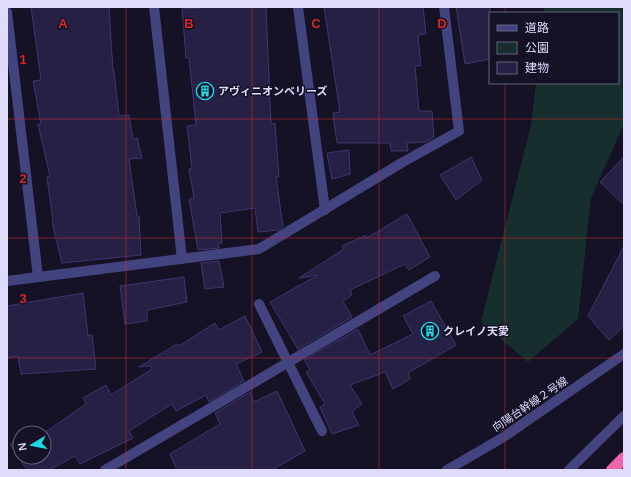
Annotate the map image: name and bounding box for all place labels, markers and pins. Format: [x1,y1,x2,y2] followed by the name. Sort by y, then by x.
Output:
[195,81,215,101] building icon: アヴィニオンベリーズ
[218,85,327,97] place label: アヴィニオンベリーズ
[420,321,440,341] building icon: クレイノ天愛
[443,325,509,337] place label: クレイノ天愛

